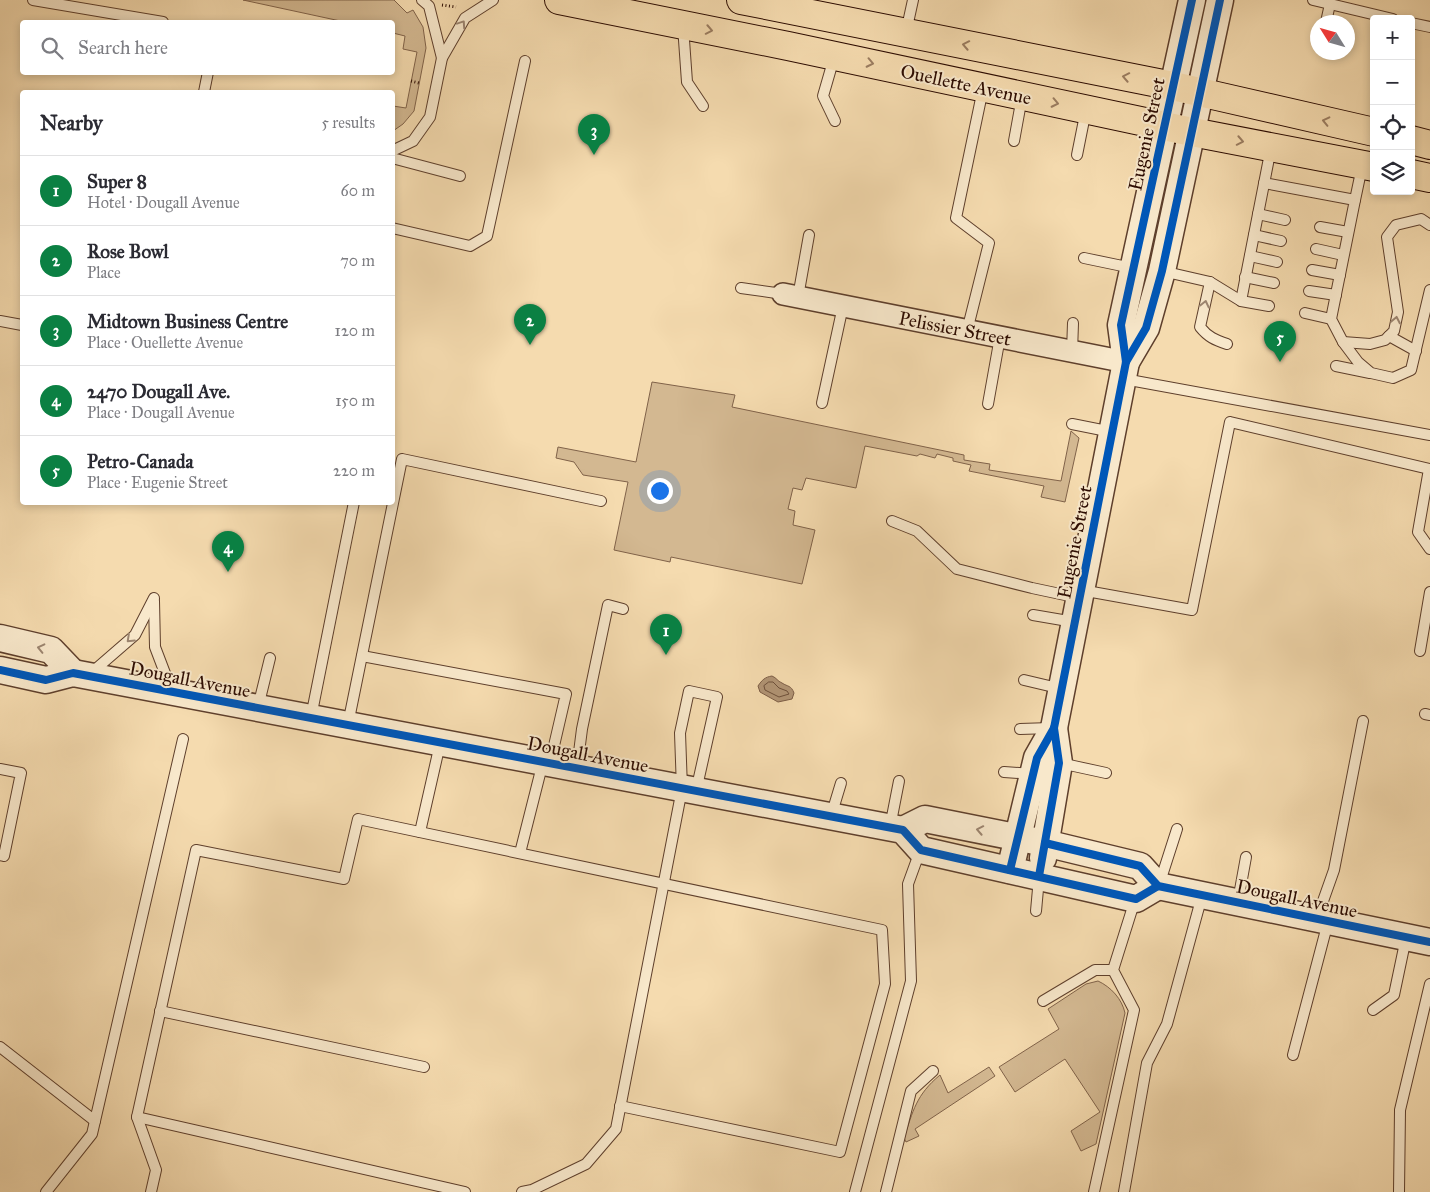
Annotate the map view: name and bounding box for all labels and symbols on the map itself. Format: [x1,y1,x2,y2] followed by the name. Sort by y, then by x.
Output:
[1310,15,1355,60] north arrow
[456,20,465,30] one-way arrow
[705,24,714,35] one-way arrow
[962,40,971,51] one-way arrow
[866,58,875,68] one-way arrow
[898,59,1033,110] street label: Ouellette Avenue
[1121,72,1130,83] one-way arrow
[1123,75,1171,193] street label: Eugenie Street
[1051,97,1060,108] one-way arrow
[578,114,610,155] pin: 3
[1322,116,1331,127] one-way arrow
[1236,136,1244,146] one-way arrow
[1199,299,1210,308] one-way arrow
[514,304,546,345] pin: 2
[897,306,1013,351] street label: Pelissier Street
[1391,316,1401,325] one-way arrow
[1264,321,1296,362] pin: 5
[647,478,673,504] your location
[1052,483,1098,601] street label: Eugenie Street
[212,531,244,572] pin: 4
[650,614,682,655] pin: 1
[126,633,135,642] one-way arrow
[37,643,46,653] one-way arrow
[127,656,253,704] street label: Dougall Avenue
[525,731,651,779] street label: Dougall Avenue
[976,825,985,835] one-way arrow
[1234,874,1360,924] street label: Dougall Avenue

